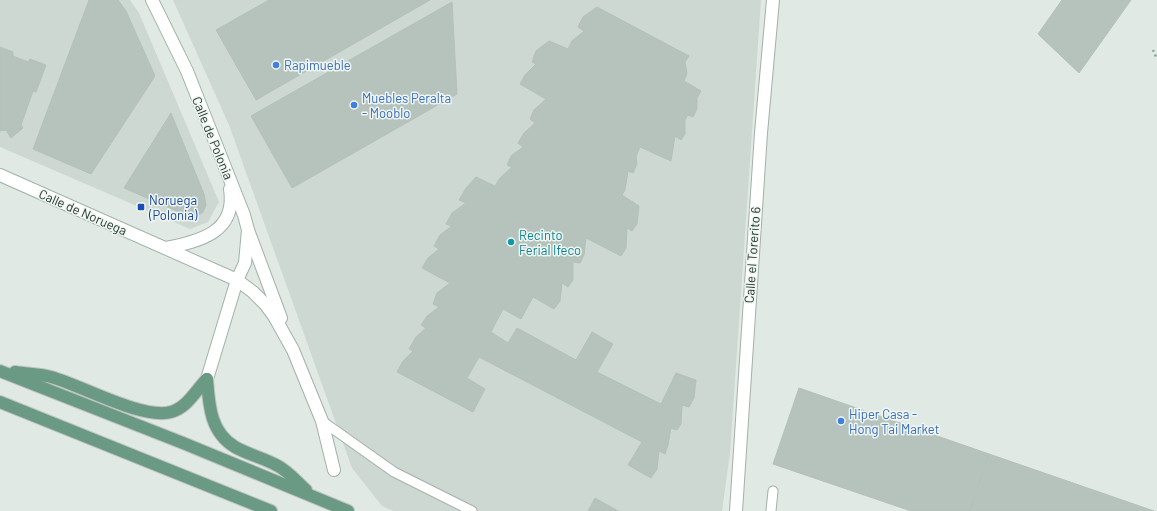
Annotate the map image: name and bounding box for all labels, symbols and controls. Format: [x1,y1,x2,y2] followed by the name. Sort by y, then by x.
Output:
[284,57,351,73] place label: Rapimueble
[271,60,281,70] marker: Rapimueble
[362,90,451,121] place label: Muebles Peralta - Mooblo
[189,94,237,182] street label: Calle de Polonia
[349,100,359,110] marker: Muebles Peralta - Mooblo
[36,185,130,239] street label: Calle de Noruega
[148,192,198,223] place label: Noruega (Polonia)
[136,202,146,212] marker: Noruega (Polonia)
[741,206,763,304] street label: Calle el Torerito 6
[519,227,581,258] place label: Recinto Ferial Ifeco
[506,237,516,247] marker: Recinto Ferial Ifeco
[849,406,939,437] place label: Hiper Casa - Hong Tai Market
[836,416,846,426] marker: Hiper Casa - Hong Tai Market

